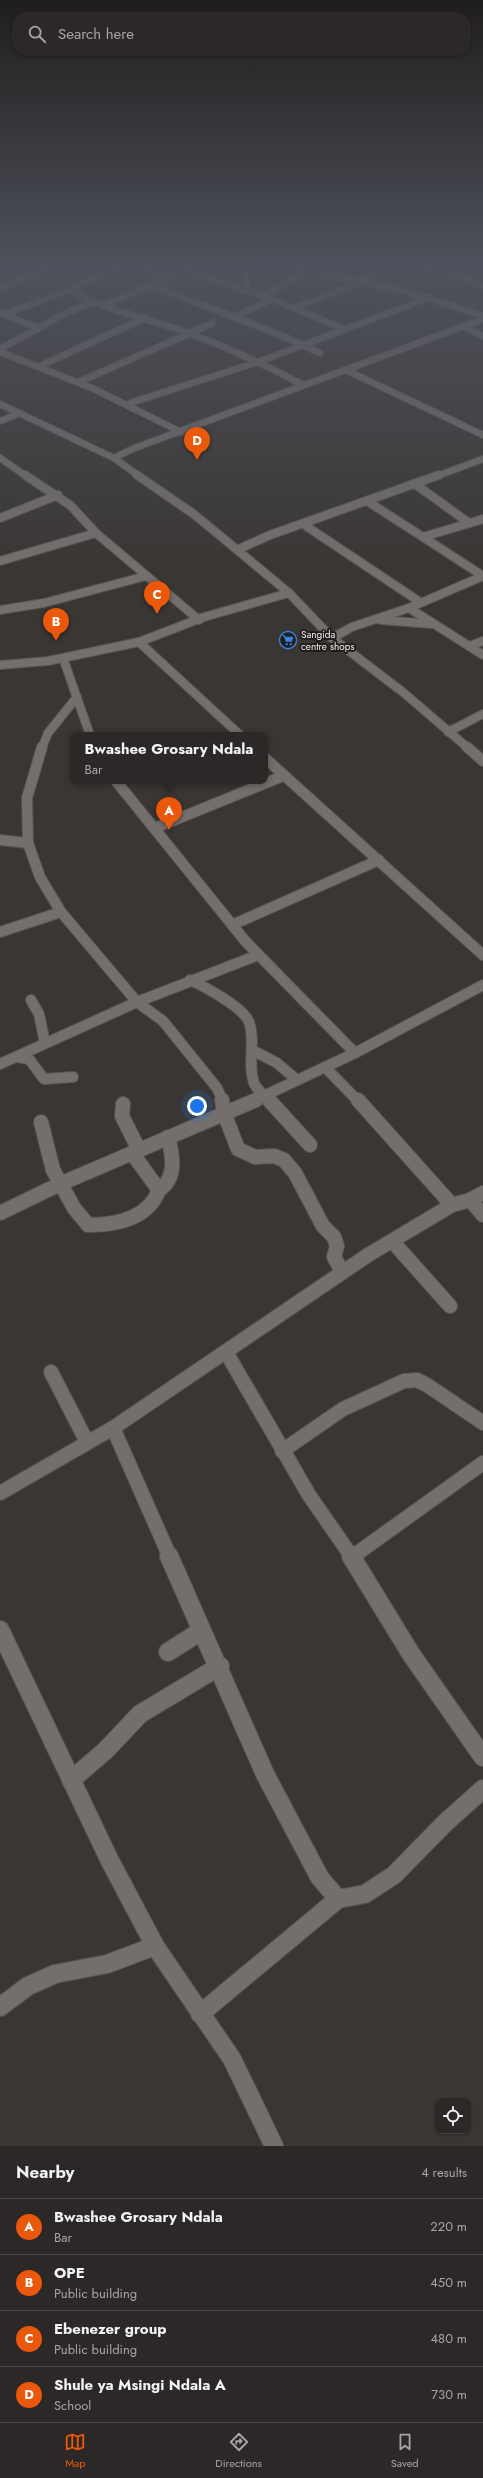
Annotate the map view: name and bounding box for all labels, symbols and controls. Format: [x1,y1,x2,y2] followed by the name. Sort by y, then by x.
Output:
[12,12,471,56] search box
[26,23,48,45] icon: search
[58,23,134,45] text: Search here
[184,427,210,460] pin: D
[144,581,170,614] pin: C
[43,608,69,641] pin: B
[301,627,354,654] place label: Sangida centre shops
[278,630,298,650] supermarket icon: Sangida centre shops
[70,732,268,784] popup
[85,738,253,760] text: Bwashee Grosary Ndala
[85,760,103,779] text: Bar
[156,797,182,830] pin: A
[187,1096,207,1116] your location
[435,2098,471,2134] map controls
[435,2098,471,2134] button: locate
[16,2160,74,2184] text: Nearby
[421,2163,467,2182] text: 4 results
[54,2206,223,2228] text: Bwashee Grosary Ndala
[24,2217,34,2236] text: A
[430,2217,467,2236] text: 220 m
[54,2228,72,2247] text: Bar
[54,2262,85,2284] text: OPE
[25,2273,33,2292] text: B
[430,2273,467,2292] text: 450 m
[54,2284,137,2303] text: Public building
[54,2318,167,2340] text: Ebenezer group
[24,2329,34,2348] text: C
[430,2329,467,2348] text: 480 m
[54,2340,137,2359] text: Public building
[54,2374,226,2396] text: Shule ya Msingi Ndala A
[24,2385,34,2404] text: D
[431,2385,467,2404] text: 730 m
[54,2396,91,2415] text: School
[64,2431,86,2471] tab: Map
[215,2431,262,2471] tab: Directions
[391,2431,419,2471] tab: Saved

